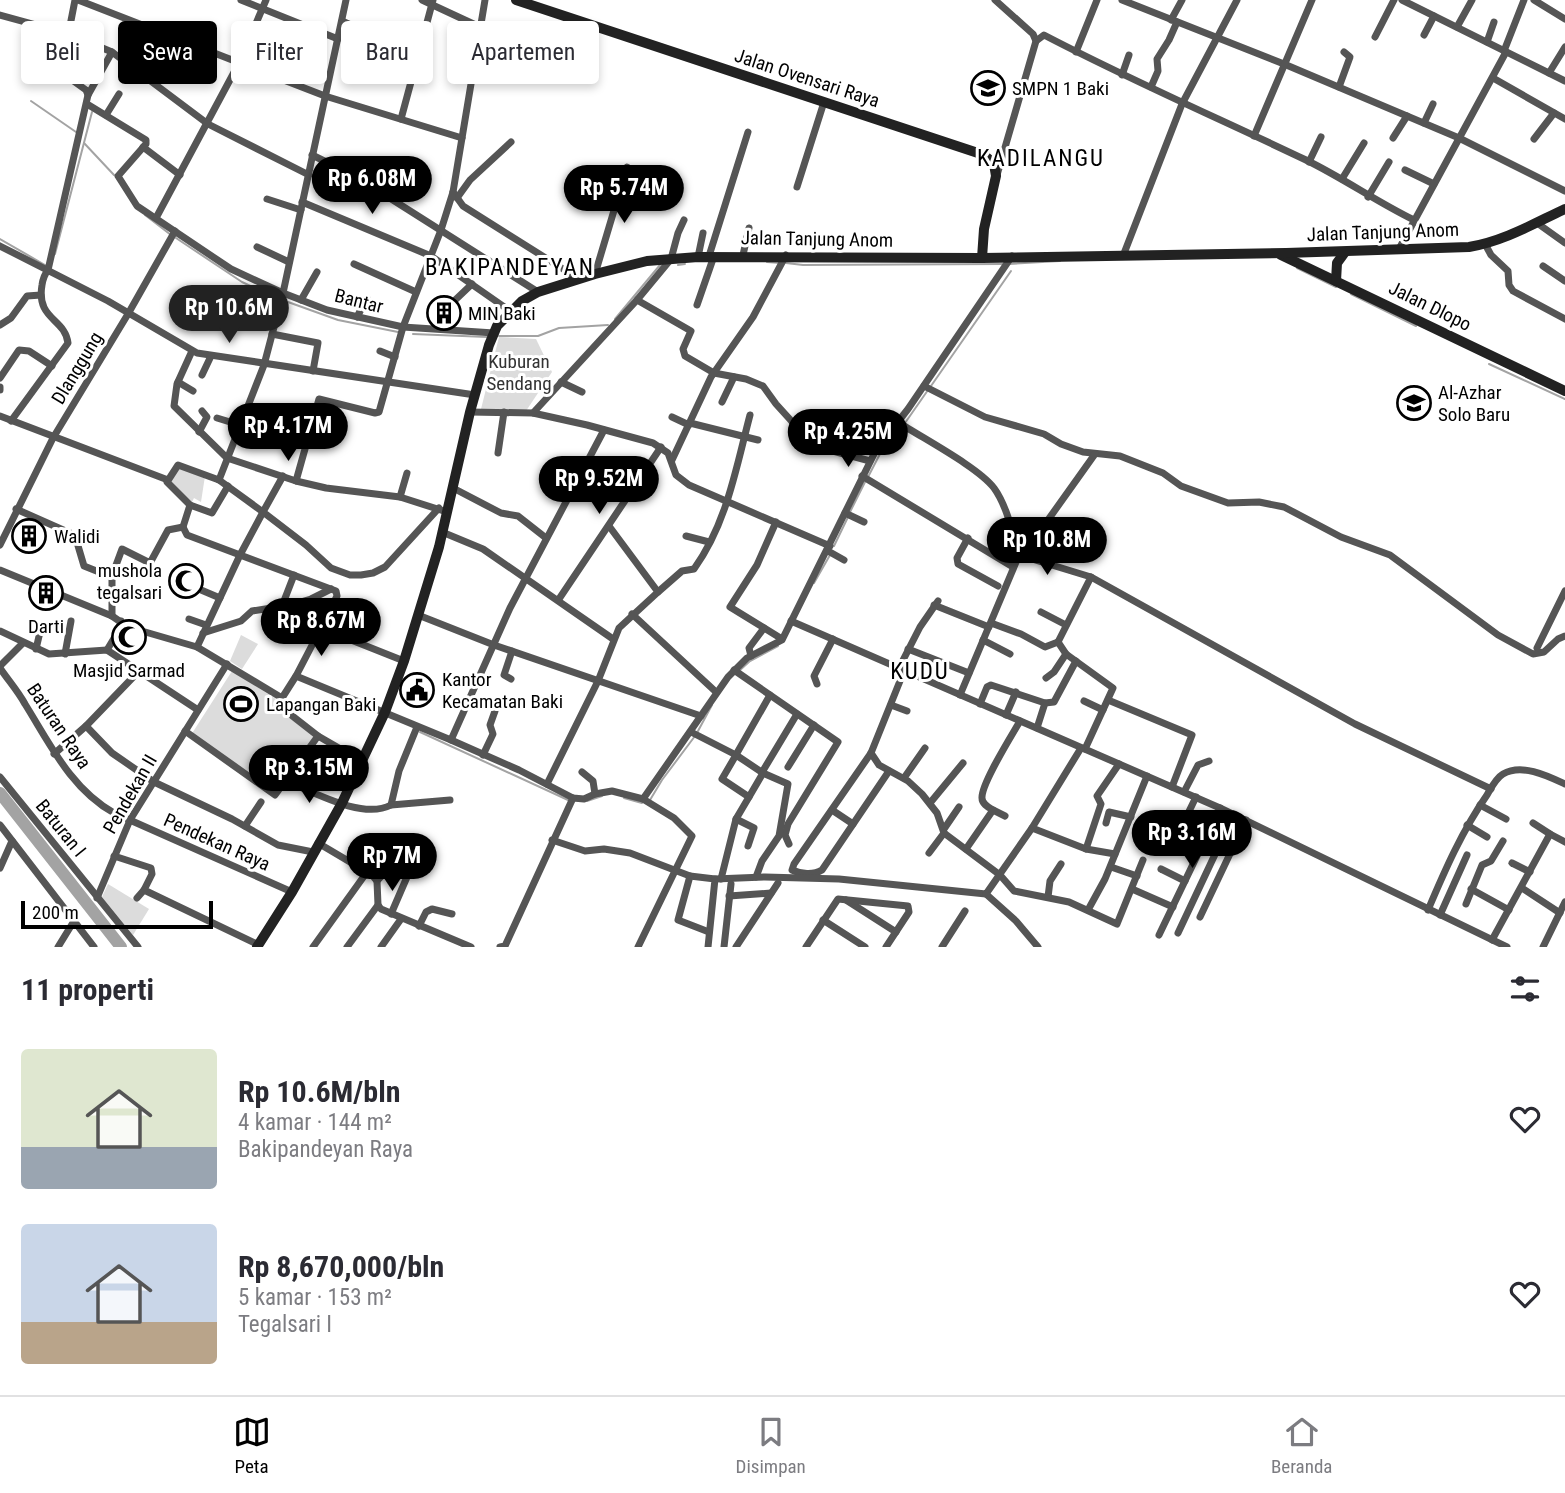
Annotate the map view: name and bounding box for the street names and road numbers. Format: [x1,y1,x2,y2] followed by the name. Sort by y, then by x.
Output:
[732,44,882,112] street label: Jalan Ovensari Raya
[1306,218,1460,246] street label: Jalan Tanjung Anom
[741,226,893,252] street label: Jalan Tanjung Anom
[1385,276,1475,336] street label: Jalan Dlopo
[332,284,386,318] street label: Bantar
[47,328,107,408] street label: Dlanggung
[22,679,96,773] street label: Baturan Raya
[98,750,162,838] street label: Pendekan II
[31,795,91,861] street label: Baturan I
[160,808,274,876] street label: Pendekan Raya

